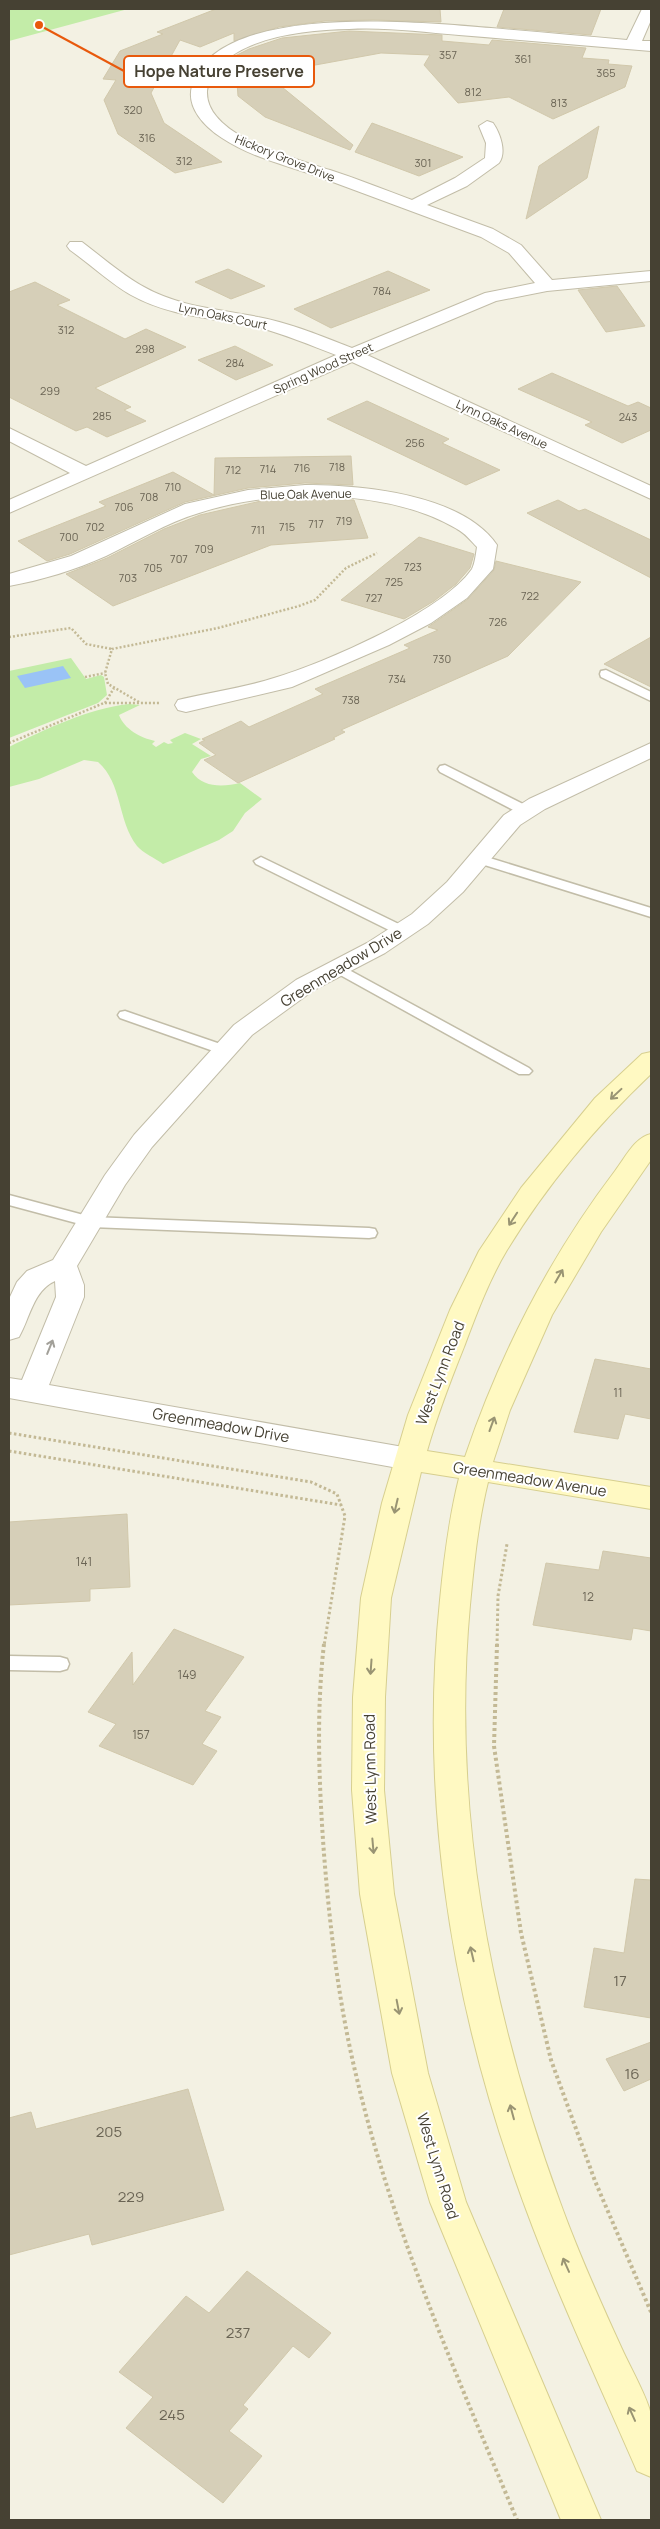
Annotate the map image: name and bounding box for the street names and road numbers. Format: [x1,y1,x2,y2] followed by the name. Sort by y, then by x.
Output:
[232,130,338,186] street label: Hickory Grove Drive
[177,298,269,334] street label: Lynn Oaks Court
[270,338,376,398] street label: Spring Wood Street
[453,395,551,453] street label: Lynn Oaks Avenue
[260,485,352,503] street label: Blue Oak Avenue
[276,922,406,1012] street label: Greenmeadow Drive
[410,1318,470,1428] street label: West Lynn Road
[151,1403,291,1447] street label: Greenmeadow Drive
[452,1457,608,1502] street label: Greenmeadow Avenue
[359,1714,381,1824] street label: West Lynn Road
[412,2110,464,2222] street label: West Lynn Road

